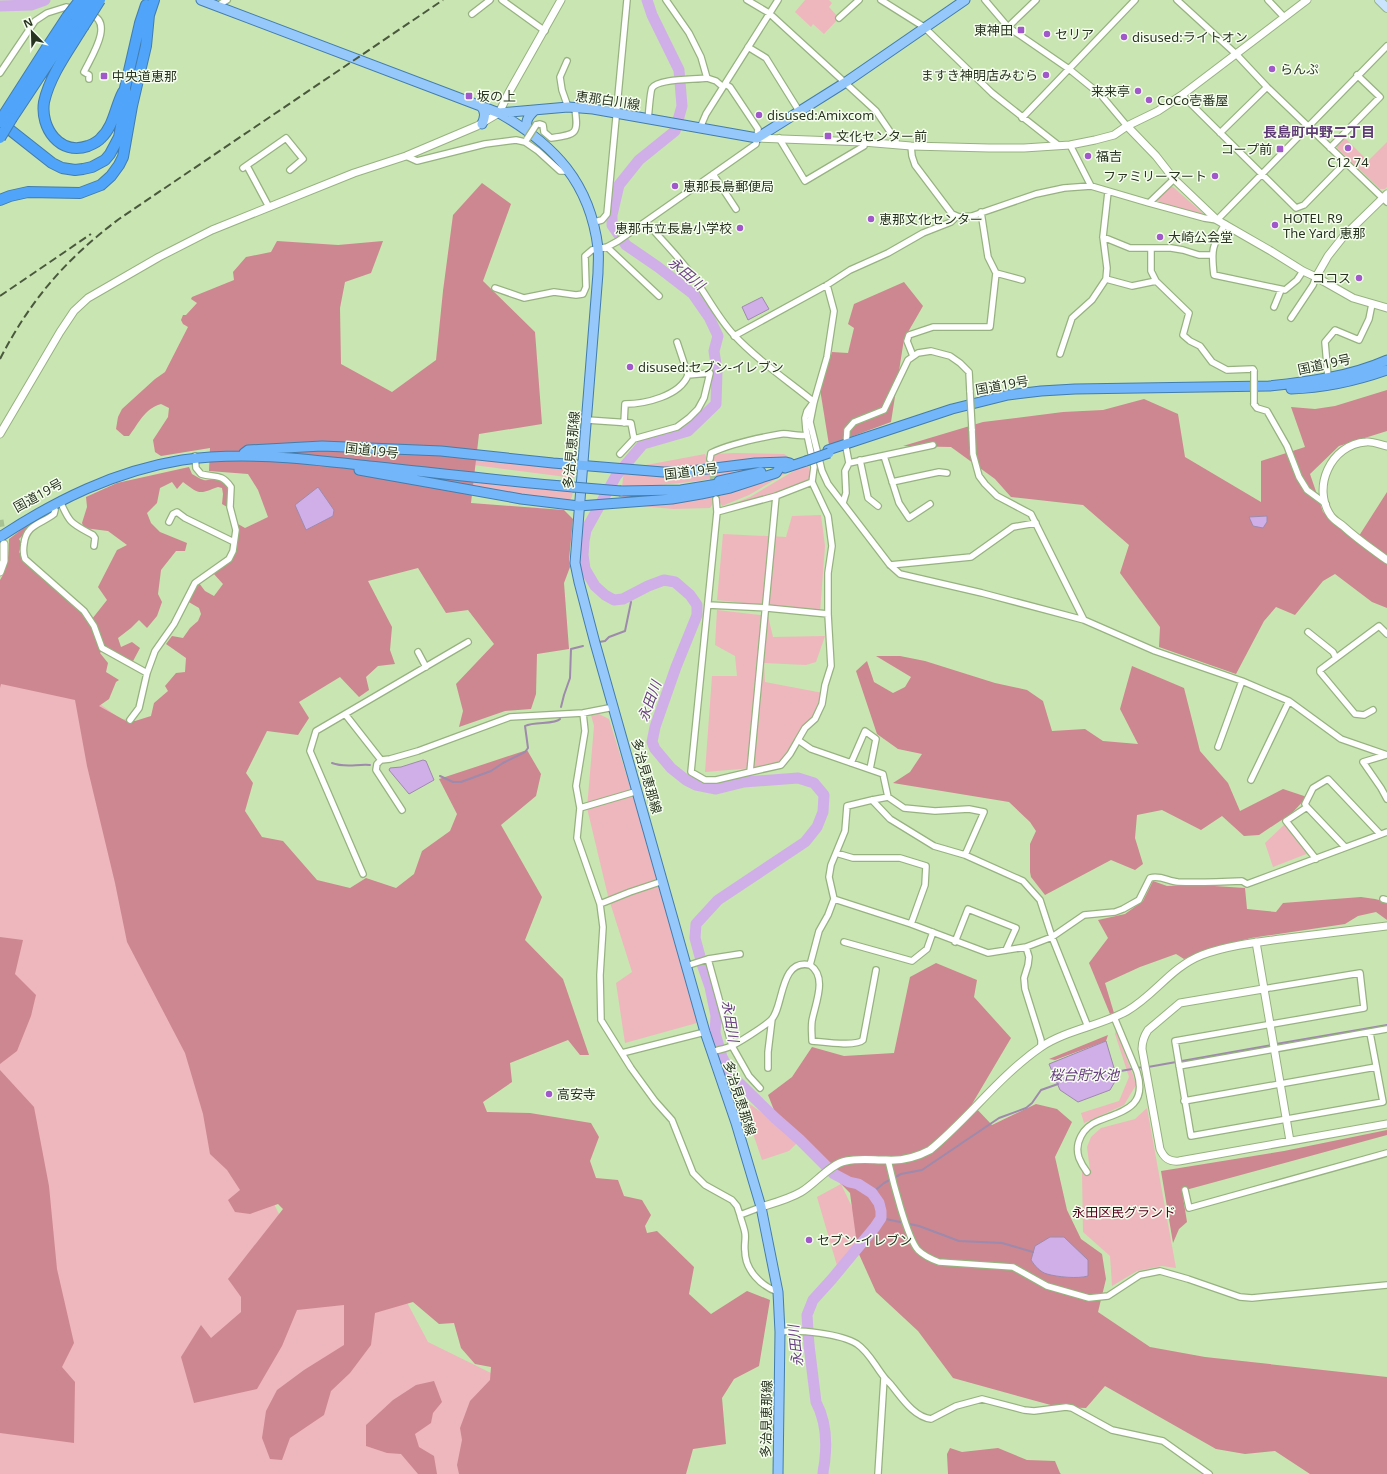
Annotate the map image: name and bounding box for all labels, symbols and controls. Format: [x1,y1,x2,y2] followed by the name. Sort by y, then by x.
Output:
[12,12,52,52] north arrow
[21,14,35,31] text: N
[974,21,1013,39] place label: 東神田
[1016,25,1026,35] marker: 東神田
[1055,25,1094,43] place label: セリア
[1132,28,1248,46] place label: disused:ライトオン
[1042,29,1052,39] marker: セリア
[1119,32,1129,42] marker: disused:ライトオン
[1280,60,1319,78] place label: らんぷ
[1267,64,1277,74] marker: らんぷ
[921,66,1038,84] place label: ますき神明店みむら
[112,67,177,85] place label: 中央道恵那
[1041,70,1051,80] marker: ますき神明店みむら
[99,71,109,81] marker: 中央道恵那
[1091,82,1130,100] place label: 来来亭
[1133,86,1143,96] marker: 来来亭
[477,87,516,105] place label: 坂の上
[575,87,641,113] street label: 恵那白川線
[464,91,474,101] marker: 坂の上
[1157,91,1228,109] place label: CoCo壱番屋
[1144,95,1154,105] marker: CoCo壱番屋
[767,106,874,124] place label: disused:Amixcom
[754,110,764,120] marker: disused:Amixcom
[1263,122,1375,141] district label: 長島町中野二丁目
[836,127,927,145] place label: 文化センター前
[823,131,833,141] marker: 文化センター前
[1221,140,1272,158] place label: コープ前
[1343,143,1353,153] marker: C12 74
[1275,144,1285,154] marker: コープ前
[1096,147,1122,165] place label: 福吉
[1083,151,1093,161] marker: 福吉
[1327,153,1369,171] place label: C12 74
[1103,167,1207,185] place label: ファミリーマート
[1210,171,1220,181] marker: ファミリーマート
[683,177,774,195] place label: 恵那長島郵便局
[670,181,680,191] marker: 恵那長島郵便局
[1283,209,1365,242] place label: HOTEL R9 The Yard 恵那
[879,210,983,228] place label: 恵那文化センター
[866,214,876,224] marker: 恵那文化センター
[615,219,732,237] place label: 恵那市立長島小学校
[1270,220,1280,230] marker: HOTEL R9 The Yard 恵那
[735,223,745,233] marker: 恵那市立長島小学校
[1168,228,1233,246] place label: 大崎公会堂
[1155,232,1165,242] marker: 大崎公会堂
[665,252,711,295] water label: 永田川
[1312,269,1351,287] place label: ココス
[1354,273,1364,283] marker: ココス
[1296,350,1352,378] street label: 国道19号
[638,358,784,376] place label: disused:セブン-イレブン
[625,362,635,372] marker: disused:セブン-イレブン
[974,371,1030,399] street label: 国道19号
[559,410,583,490] street label: 多治見恵那線
[344,438,400,462] street label: 国道19号
[663,459,719,483] street label: 国道19号
[10,474,66,516] street label: 国道19号
[633,676,666,724] water label: 永田川
[628,736,666,816] street label: 多治見恵那線
[718,999,744,1045] water label: 永田川
[719,1058,761,1138] street label: 多治見恵那線
[1049,1065,1121,1084] water label: 桜台貯水池
[557,1085,596,1103] place label: 高安寺
[544,1089,554,1099] marker: 高安寺
[1072,1203,1176,1221] park label: 永田区民グランド
[817,1231,912,1249] place label: セブン-イレブン
[804,1235,814,1245] marker: セブン-イレブン
[783,1322,807,1368] water label: 永田川
[756,1380,776,1458] street label: 多治見恵那線

